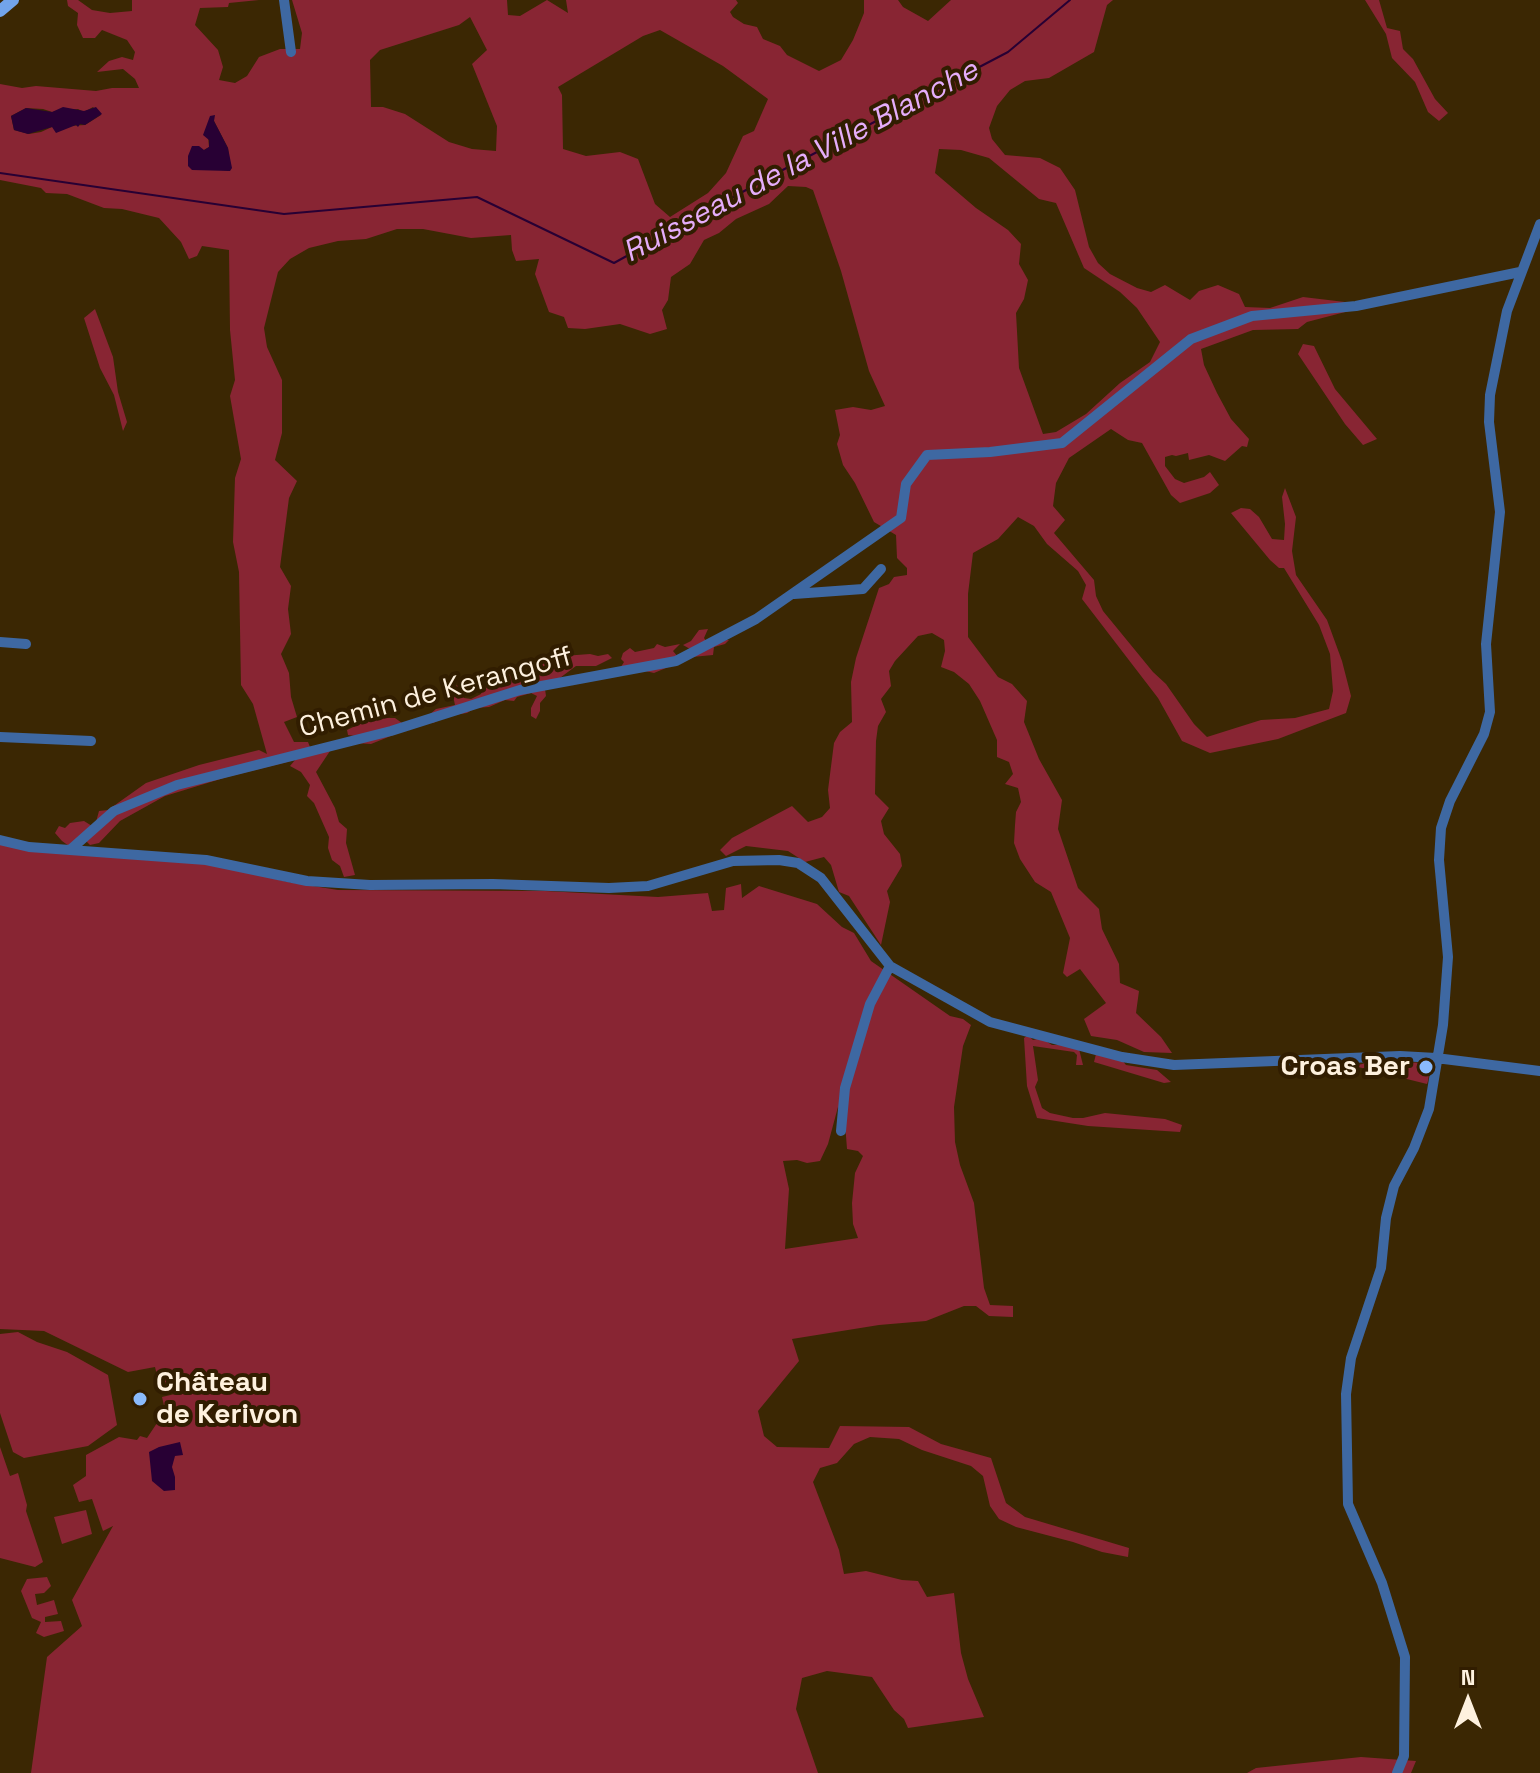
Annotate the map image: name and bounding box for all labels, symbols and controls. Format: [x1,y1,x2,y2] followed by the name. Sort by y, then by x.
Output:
[617,53,985,271] water label: Ruisseau de la Ville Blanche
[296,640,576,746] street label: Chemin de Kerangoff
[1281,1050,1410,1084] place label: Croas Ber
[1417,1058,1435,1076] marker: Croas Ber
[156,1366,298,1432] place label: Château de Kerivon
[131,1390,149,1408] marker: Château de Kerivon
[1428,1661,1508,1741] north arrow
[1461,1663,1475,1691] text: N

